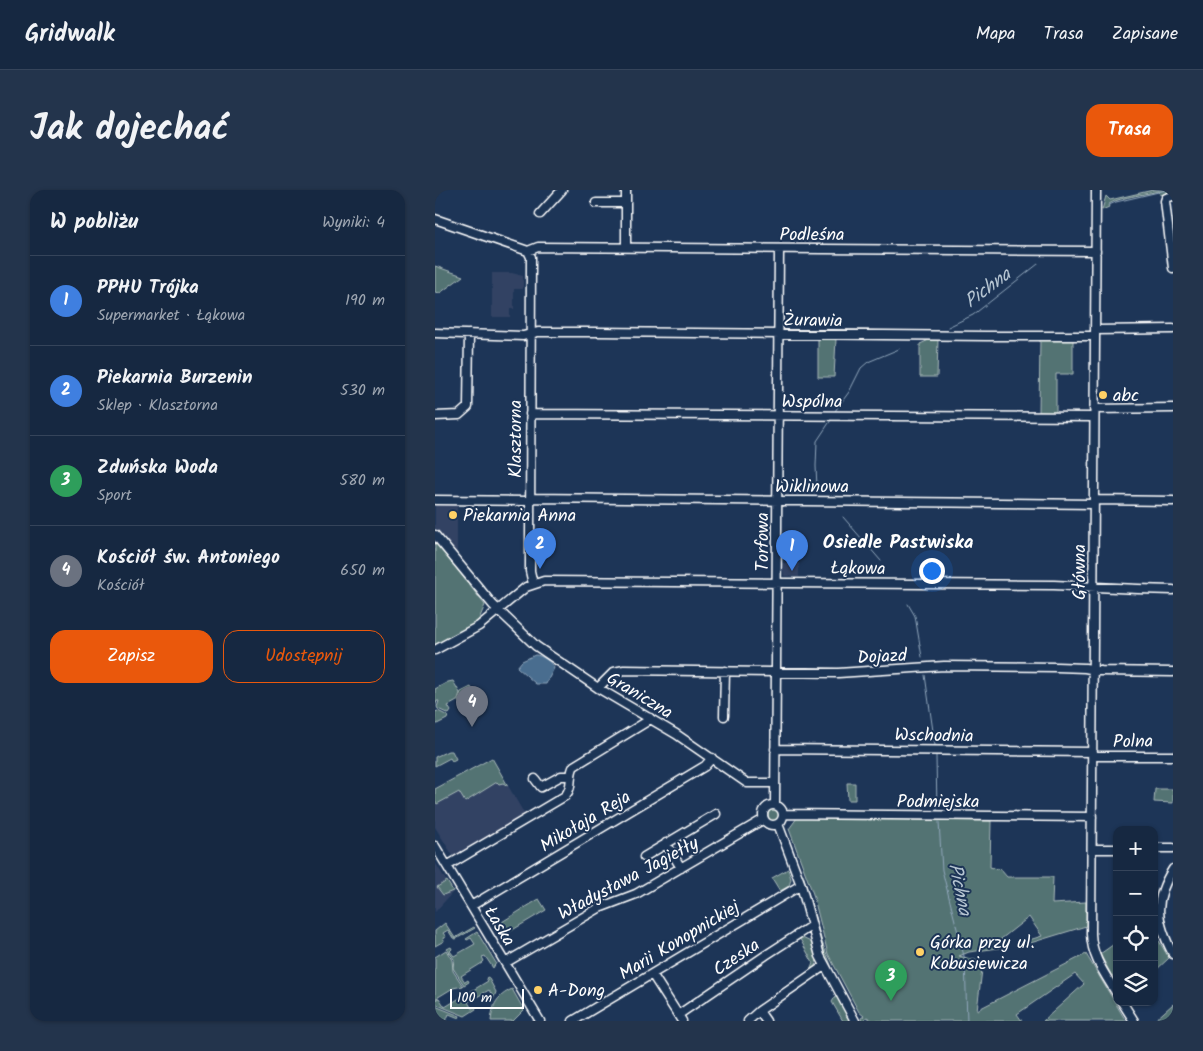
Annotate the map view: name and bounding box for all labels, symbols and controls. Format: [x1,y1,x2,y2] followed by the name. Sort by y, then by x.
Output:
[25,15,115,54] text: Gridwalk
[976,20,1016,49] text: Mapa
[1044,20,1084,49] text: Trasa
[1112,20,1178,49] text: Zapisane
[30,102,229,158] text: Jak dojechać
[1086,104,1173,157] button: Trasa
[50,206,138,239] text: W pobliżu
[322,210,385,235] text: Wyniki: 4
[779,221,845,250] street label: Podleśna
[958,260,1019,316] water label: Pichna
[97,273,199,303] text: PPHU Trójka
[64,288,68,313] text: 1
[345,288,385,313] text: 190 m
[97,303,245,328] text: Supermarket · Łąkowa
[783,306,843,337] street label: Żurawia
[97,363,252,393] text: Piekarnia Burzenin
[61,378,71,403] text: 2
[340,378,385,403] text: 530 m
[1113,382,1139,411] place label: abc
[782,388,842,417] street label: Wspólna
[1097,389,1109,401] marker: abc
[97,393,218,418] text: Sklep · Klasztorna
[502,400,531,478] street label: Klasztorna
[97,453,218,483] text: Zduńska Woda
[62,468,70,493] text: 3
[340,468,385,493] text: 580 m
[775,473,849,502] street label: Wiklinowa
[97,483,132,508] text: Sport
[463,502,576,531] place label: Piekarnia Anna
[447,509,459,521] marker: Piekarnia Anna
[749,512,778,572] street label: Torfowa
[524,528,556,569] pin: 2
[823,528,974,558] district label: Osiedle Pastwiska
[776,530,808,571] pin: 1
[97,543,280,573] text: Kościół św. Antoniego
[1066,544,1095,600] street label: Główna
[830,555,886,584] street label: Łąkowa
[62,558,70,583] text: 4
[340,558,385,583] text: 650 m
[919,558,945,584] your location
[97,573,144,598] text: Kościół
[50,630,213,683] button: Zapisz
[223,630,385,683] button: Udostępnij
[857,642,909,673] street label: Dojazd
[600,665,678,728] street label: Graniczna
[456,686,488,727] pin: 4
[894,721,974,752] street label: Wschodnia
[1113,728,1153,757] street label: Polna
[535,784,637,861] street label: Mikołaja Reja
[897,788,979,817] street label: Podmiejska
[1113,826,1158,1006] map controls
[1113,826,1158,871] button: +
[553,830,705,929] street label: Władysława Jagiełły
[939,861,979,919] water label: Pichna
[1113,871,1158,916] button: −
[614,893,747,989] street label: Marii Konopnickiej
[475,901,522,952] street label: Łaska
[1113,916,1158,961] button: locate
[930,929,1035,979] place label: Górka przy ul. Kobusiewicza
[707,932,766,985] street label: Czeska
[914,946,926,958] marker: Górka przy ul. Kobusiewicza
[875,960,907,1001] pin: 3
[1113,961,1158,1006] button: layers
[548,977,605,1006] place label: A-Dong
[532,984,544,996] marker: A-Dong
[450,986,524,1009] scale bar
[457,987,492,1009] text: 100 m

